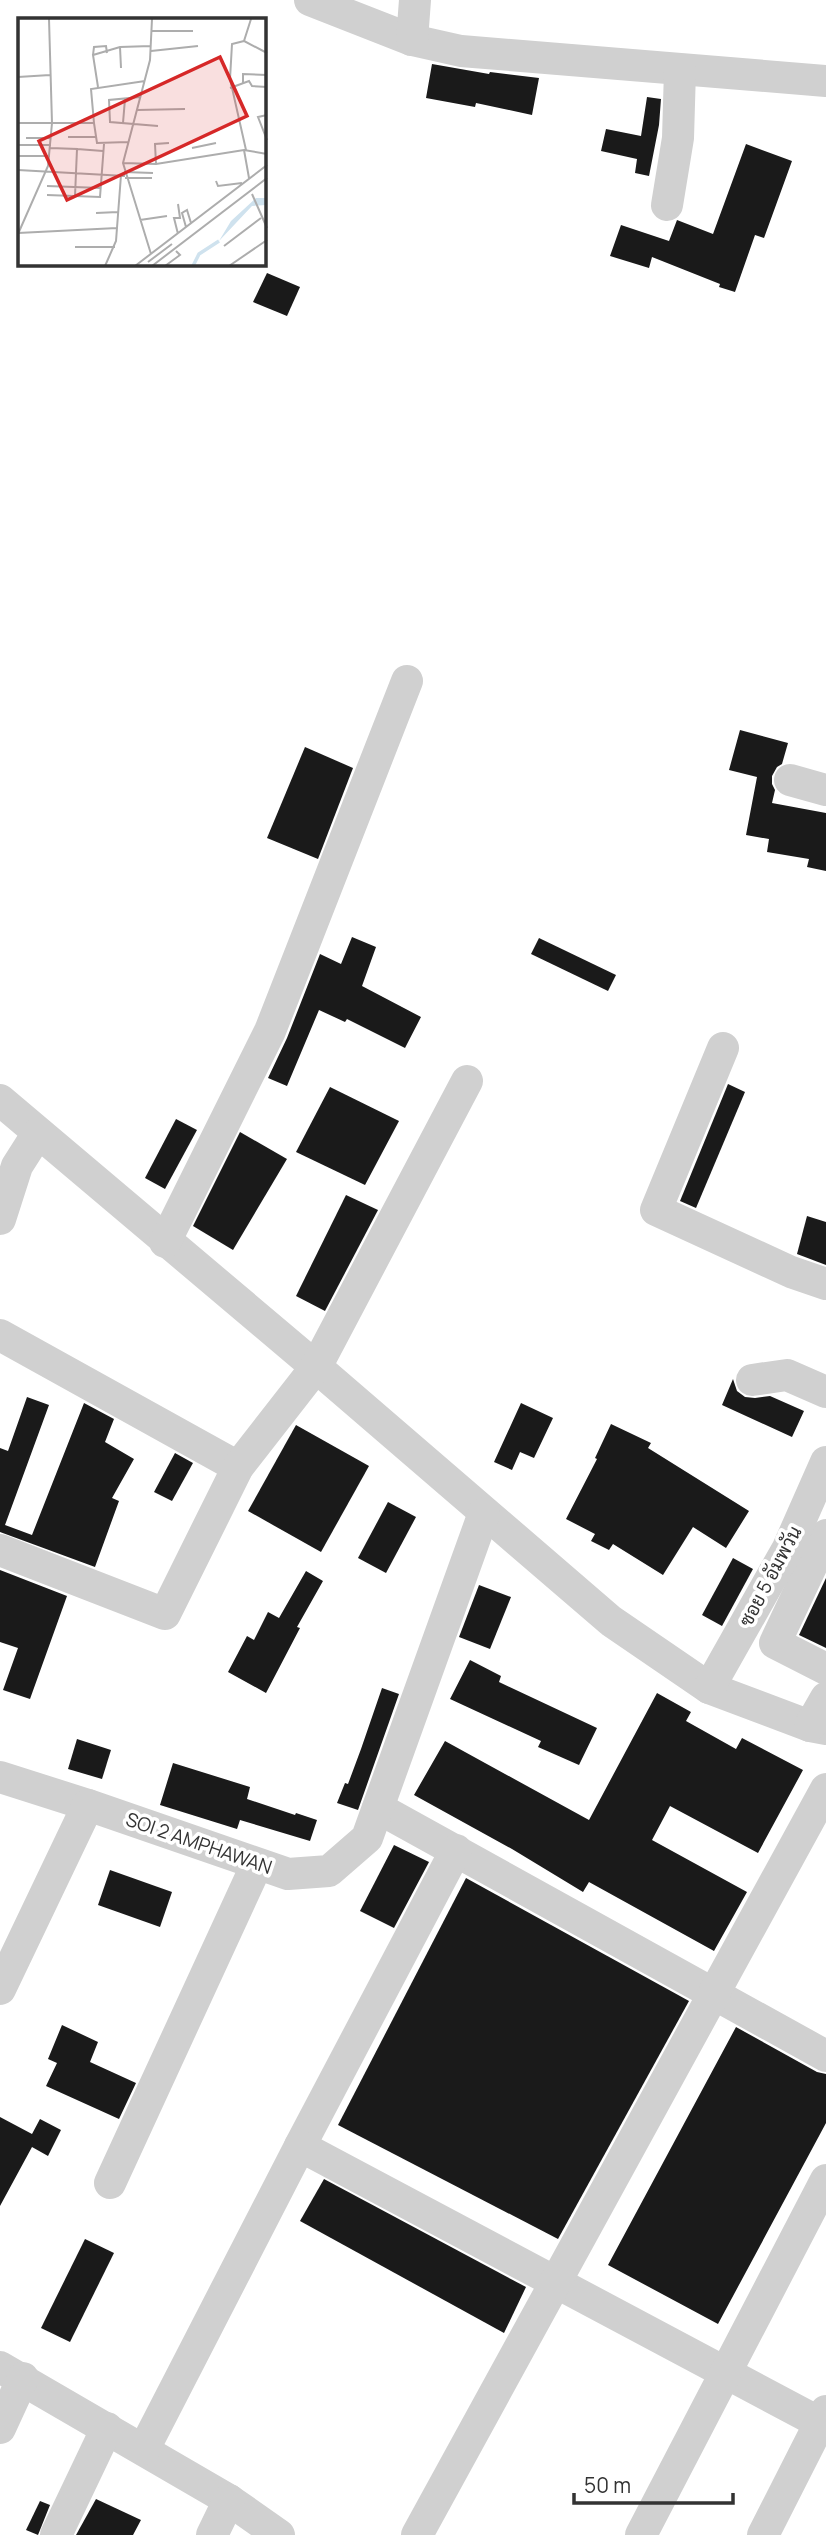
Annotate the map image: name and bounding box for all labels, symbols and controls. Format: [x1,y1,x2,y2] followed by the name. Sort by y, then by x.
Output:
[18,18,266,266] inset map
[733,1521,807,1631] street label: ซอย 5 อัมพวัน
[122,1806,276,1880] street label: SOI 2 AMPHAWAN
[574,2462,733,2506] scale bar
[584,2471,631,2499] text: 50 m

